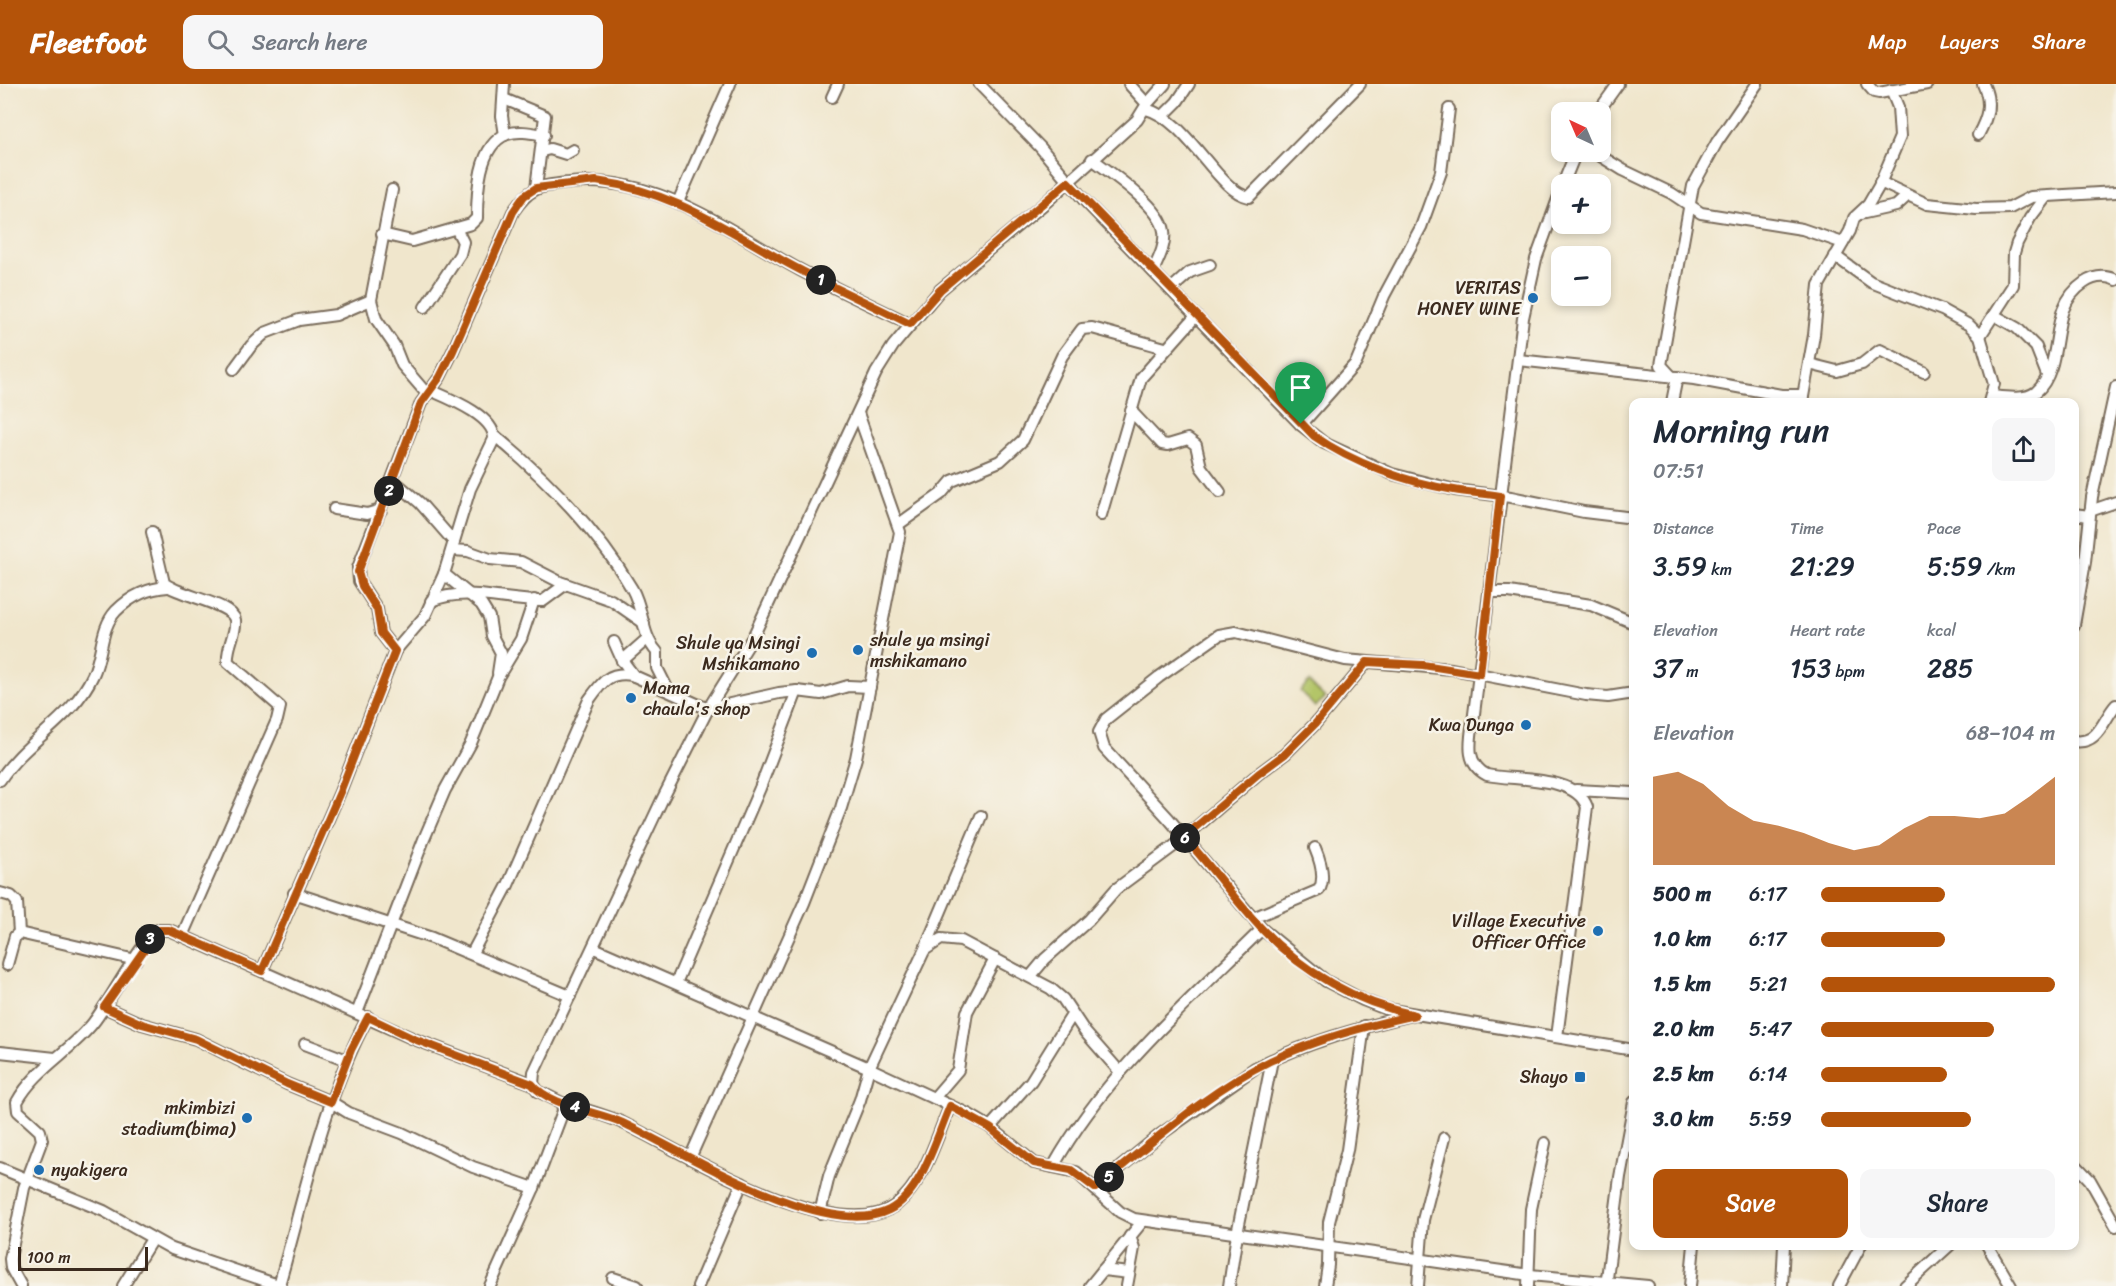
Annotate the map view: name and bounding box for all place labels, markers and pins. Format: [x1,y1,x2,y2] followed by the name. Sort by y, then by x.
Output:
[806,265,836,295] pin: 1
[1417,272,1522,325] place label: VERITAS HONEY WINE
[1526,291,1540,305] marker: VERITAS HONEY WINE
[1275,362,1326,424] pin
[374,476,404,506] pin: 2
[869,624,990,677] place label: shule ya msingi mshikamano
[676,627,801,680] place label: Shule ya Msingi Mshikamano
[851,643,865,657] marker: shule ya msingi mshikamano
[805,646,819,660] marker: Shule ya Msingi Mshikamano
[643,672,751,725] place label: Mama chaula's shop
[624,691,638,705] marker: Mama chaula's shop
[1429,709,1514,741] place label: Kwa Dunga
[1519,718,1533,732] marker: Kwa Dunga
[1170,823,1200,853] pin: 6
[1452,905,1586,958] place label: Village Executive Officer Office
[135,924,165,954] pin: 3
[1591,924,1605,938] marker: Village Executive Officer Office
[1520,1061,1568,1093] place label: Shayo
[1573,1070,1587,1084] marker: Shayo
[121,1092,237,1145] place label: mkimbizi stadium(bima)
[560,1092,590,1122] pin: 4
[240,1111,254,1125] marker: mkimbizi stadium(bima)
[51,1154,128,1186] place label: nyakigera
[1094,1162,1124,1192] pin: 5
[32,1163,46,1177] marker: nyakigera

